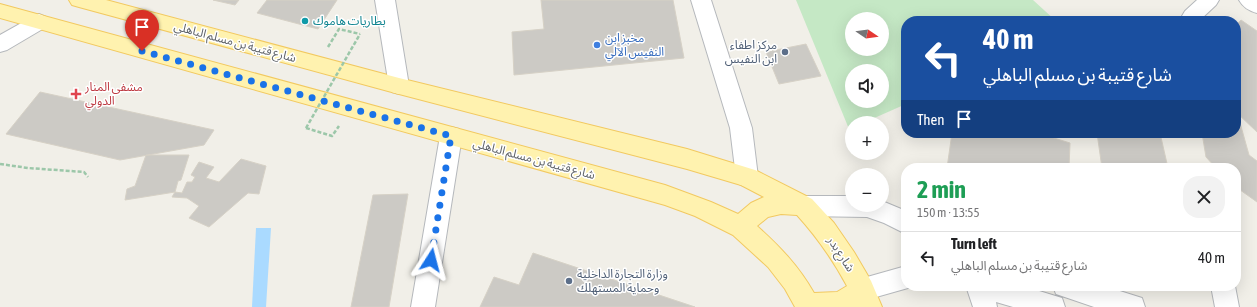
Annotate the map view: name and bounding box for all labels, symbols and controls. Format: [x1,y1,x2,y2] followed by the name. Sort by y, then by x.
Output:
[125,10,159,51] pin
[845,12,889,56] north arrow
[845,12,889,212] map controls
[313,14,386,28] place label: بطاريات هاموك
[131,16,153,38] icon: arrive
[300,16,310,26] marker: بطاريات هاموك
[172,19,298,68] street label: شارع قتيبة بن مسلم الباهلي
[983,23,1033,55] text: 40 m
[605,31,664,62] place label: مخبز ابن النفيس الآلي
[917,32,969,84] icon: left
[725,38,777,66] place label: مركز اطفاء ابن النفيس
[592,40,602,50] marker: مخبز ابن النفيس الآلي
[780,47,790,57] marker: مركز اطفاء ابن النفيس
[845,64,889,108] button: sound
[983,64,1172,85] text: شارع قتيبة بن مسلم الباهلي
[84,80,143,111] place label: مشفى المنار الدولي
[70,88,82,100] marker: مشفى المنار الدولي
[953,108,975,130] icon: arrive
[917,111,945,128] text: Then
[845,116,889,160] button: +
[471,136,597,185] street label: شارع قتيبة بن مسلم الباهلي
[845,168,889,212] button: −
[917,176,966,203] text: 2 min
[1183,176,1225,218] button: close
[917,205,980,220] text: 150 m · 13:55
[822,233,858,275] street label: شارع بدر
[951,235,997,252] text: Turn left
[410,239,452,281] position arrow
[917,247,939,269] icon: left
[1198,249,1225,266] text: 40 m
[951,258,1087,273] text: شارع قتيبة بن مسلم الباهلي
[577,267,668,295] place label: وزارة التجارة الداخلية وحماية المستهلك
[564,276,574,286] marker: وزارة التجارة الداخلية وحماية المستهلك

